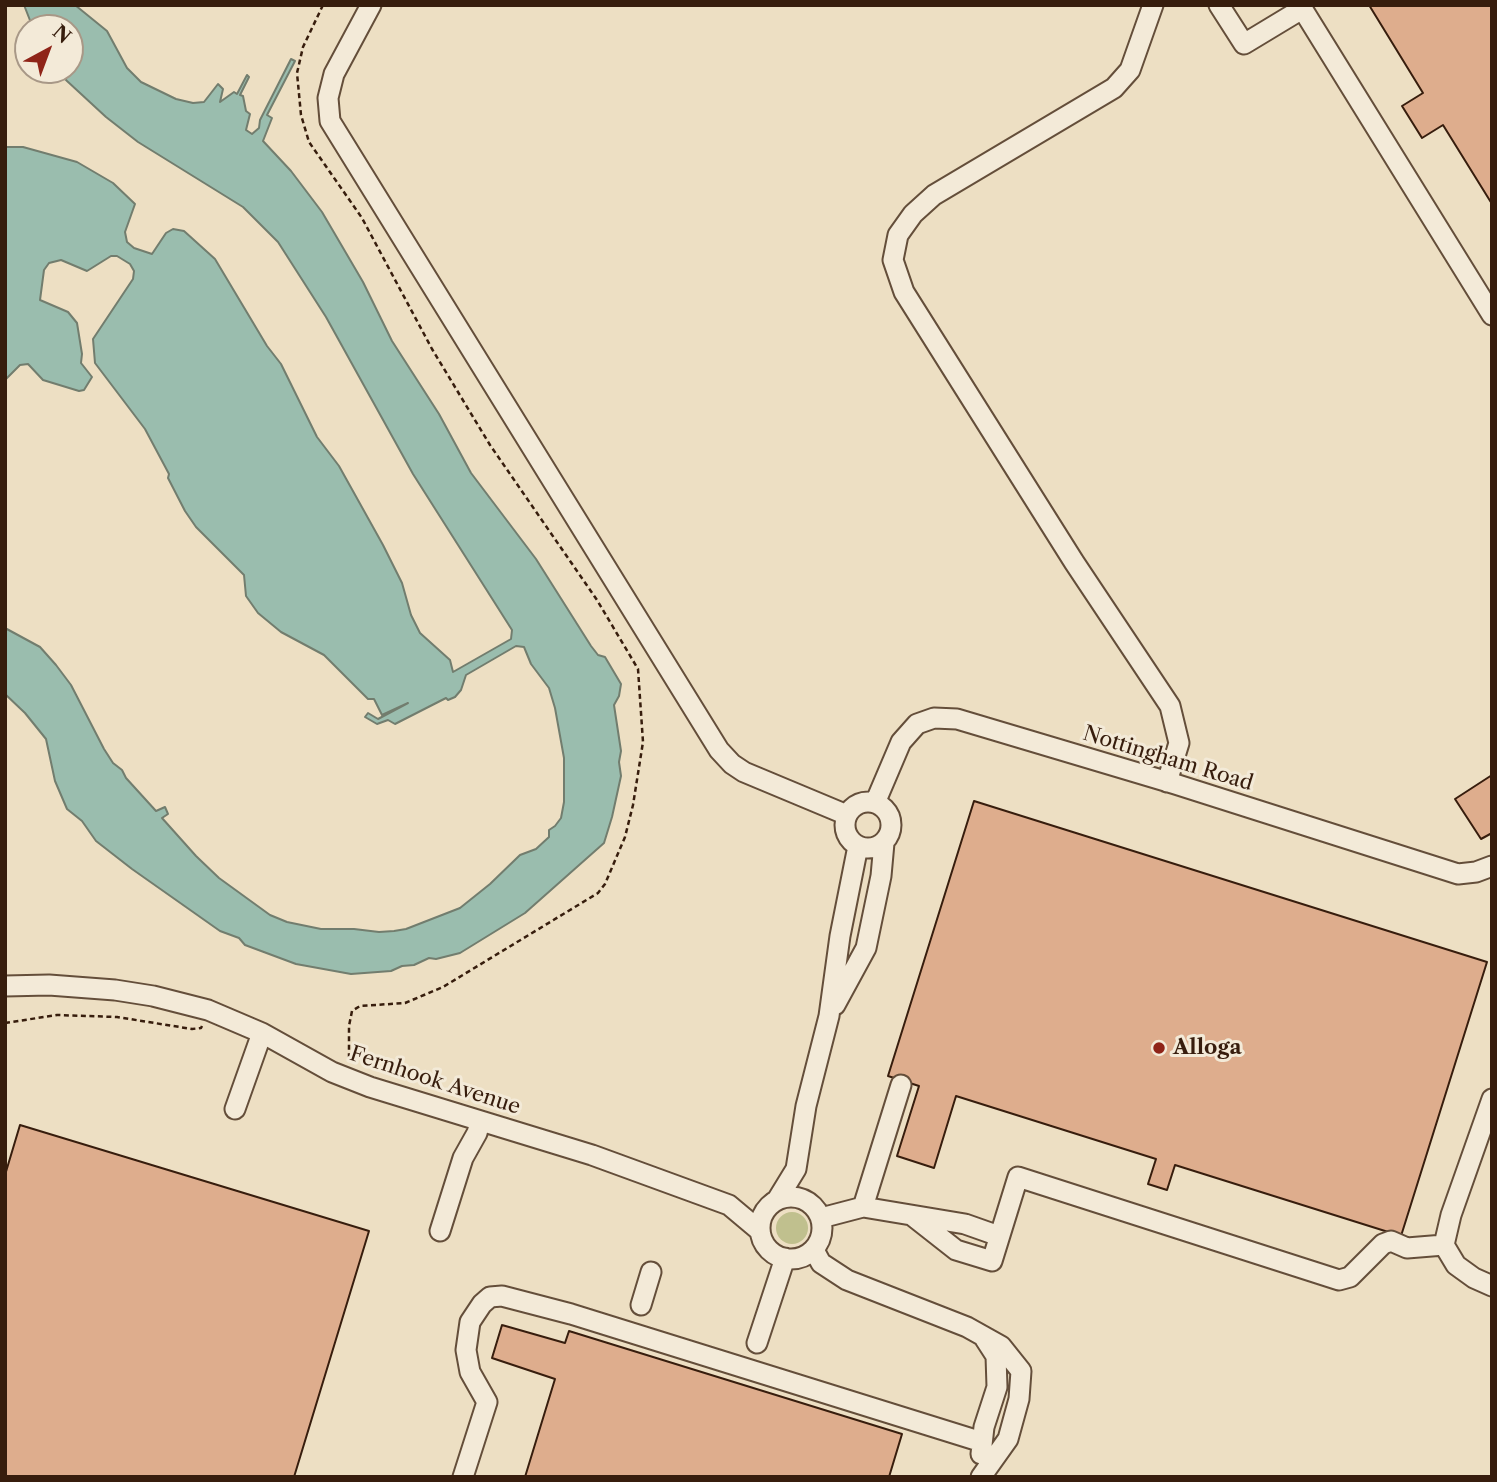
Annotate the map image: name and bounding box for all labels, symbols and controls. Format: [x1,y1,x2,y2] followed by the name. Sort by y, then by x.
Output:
[14,14,84,84] north arrow
[48,20,76,48] text: N
[1080,721,1256,797] street label: Nottingham Road
[1173,1035,1242,1061] place label: Alloga
[1151,1040,1167,1056] marker: Alloga
[347,1042,523,1120] street label: Fernhook Avenue

